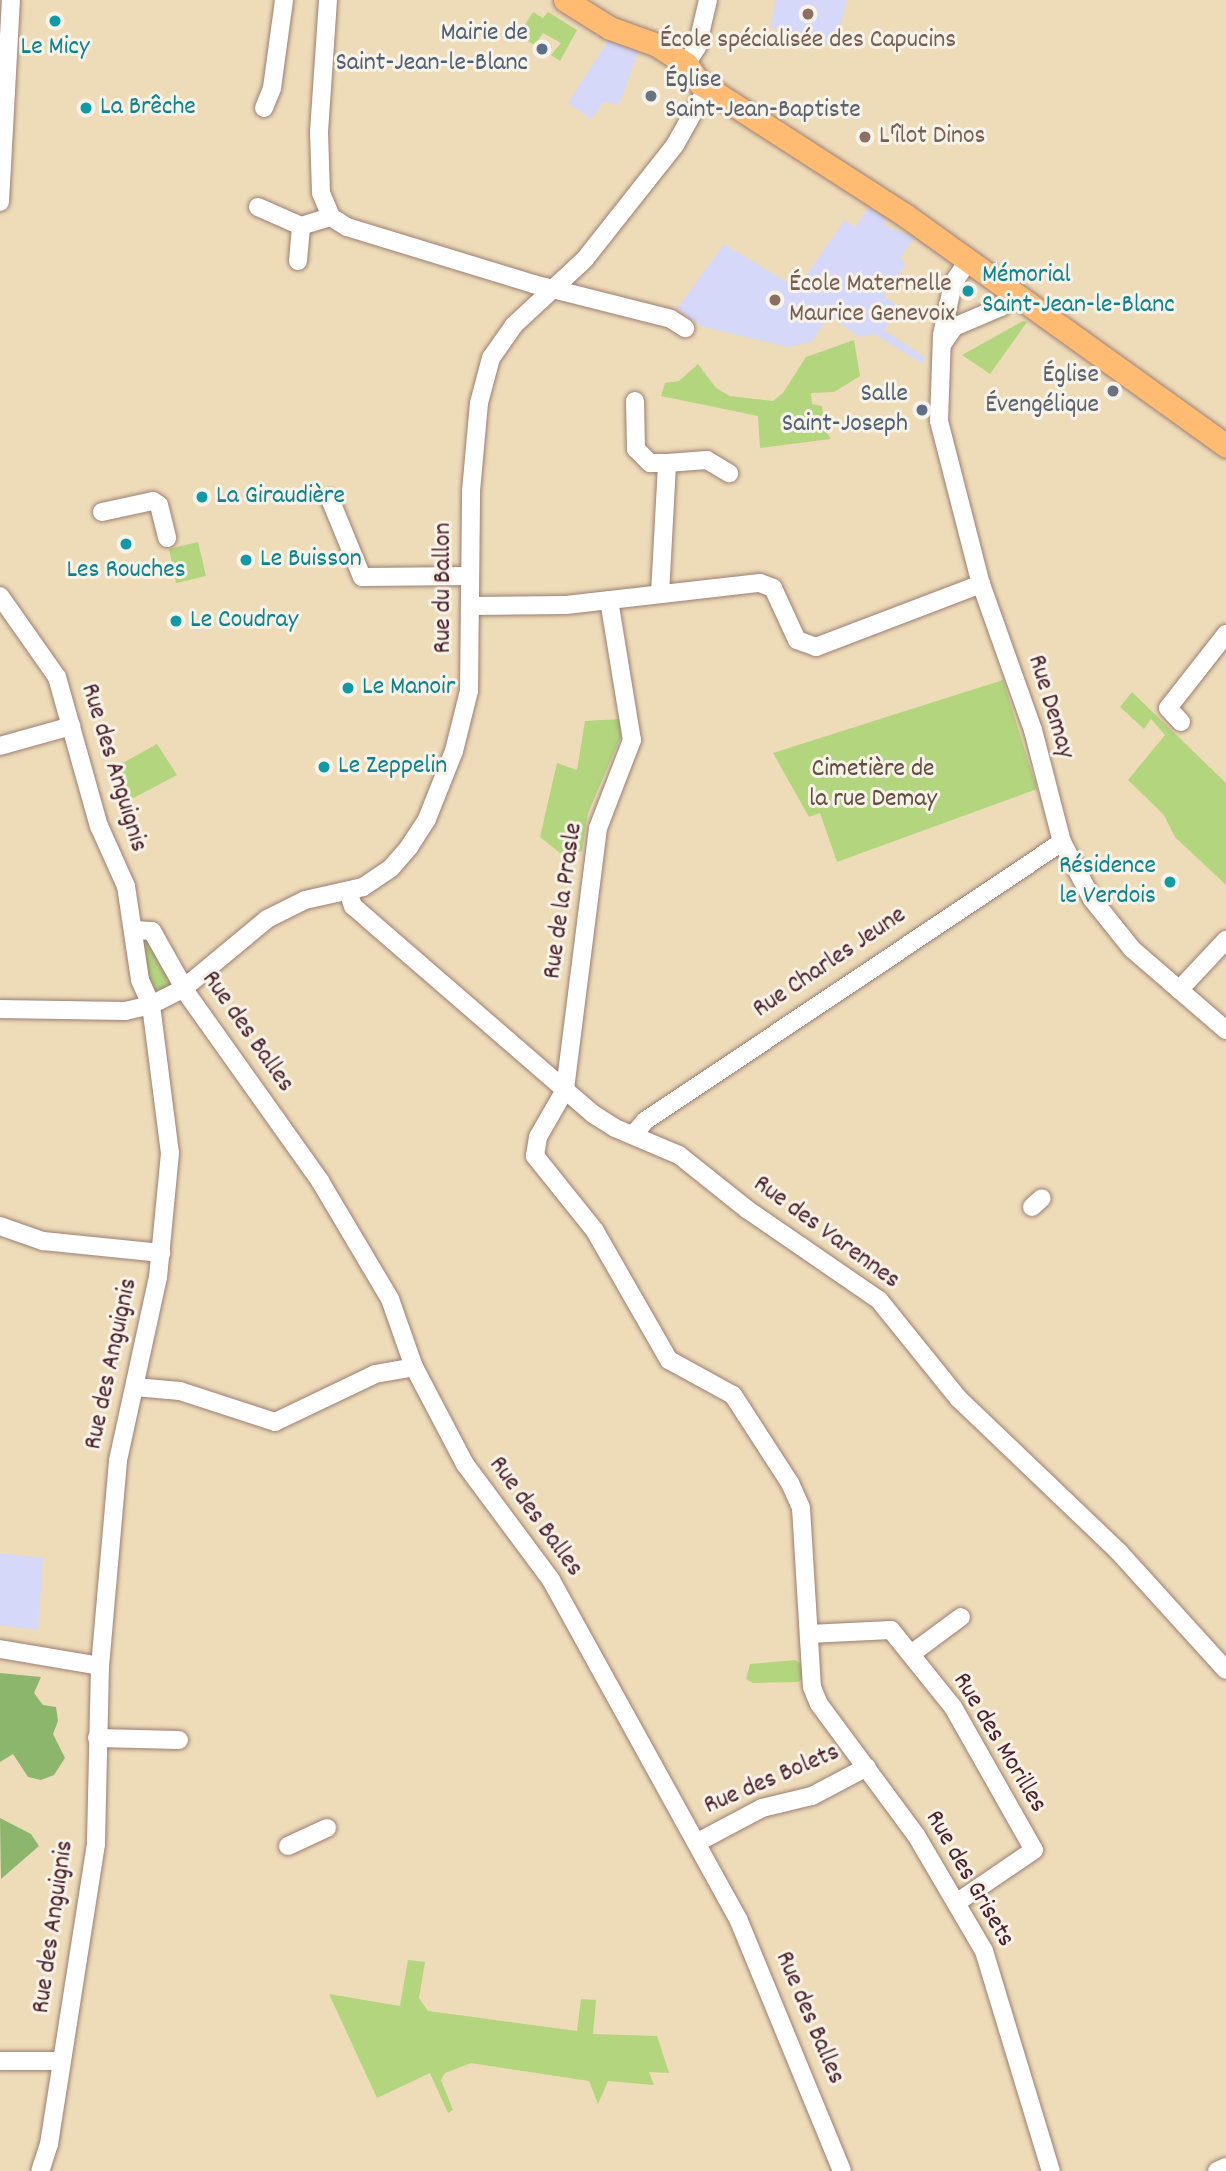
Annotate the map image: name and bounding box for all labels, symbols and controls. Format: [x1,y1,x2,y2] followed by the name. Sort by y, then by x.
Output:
[800,6,816,22] marker: École spécialisée des Capucins
[47,13,63,29] marker: Le Micy
[335,18,528,80] place label: Mairie de Saint-Jean-le-Blanc
[660,25,956,57] place label: École spécialisée des Capucins
[20,32,90,64] place label: Le Micy
[534,41,550,57] marker: Mairie de Saint-Jean-le-Blanc
[665,65,861,126] place label: Église Saint-Jean-Baptiste
[643,88,659,104] marker: Église Saint-Jean-Baptiste
[100,92,196,124] place label: La Brêche
[78,100,94,116] marker: La Brêche
[879,121,986,153] place label: L'îlot Dinos
[857,129,873,145] marker: L'îlot Dinos
[982,260,1175,322] place label: Mémorial Saint-Jean-le-Blanc
[789,269,955,330] place label: École Maternelle Maurice Genevoix
[960,283,976,299] marker: Mémorial Saint-Jean-le-Blanc
[767,292,783,308] marker: École Maternelle Maurice Genevoix
[985,360,1099,422] place label: Église Évengélique
[782,379,908,440] place label: Salle Saint-Joseph
[1105,383,1121,399] marker: Église Évengélique
[914,402,930,418] marker: Salle Saint-Joseph
[216,481,345,513] place label: La Giraudière
[194,489,210,505] marker: La Giraudière
[428,522,460,654] street label: Rue du Ballon
[118,536,134,552] marker: Les Rouches
[260,544,362,576] place label: Le Buisson
[238,552,254,568] marker: Le Buisson
[66,555,186,587] place label: Les Rouches
[190,605,298,637] place label: Le Coudray
[168,613,184,629] marker: Le Coudray
[1019,651,1081,763] street label: Rue Demay
[362,672,455,704] place label: Le Manoir
[73,680,153,856] street label: Rue des Anguignis
[340,680,356,696] marker: Le Manoir
[338,751,447,783] place label: Le Zeppelin
[809,754,937,816] park label: Cimetière de la rue Demay
[316,759,332,775] marker: Le Zeppelin
[538,821,590,981] street label: Rue de la Prasle
[1059,851,1156,912] place label: Résidence le Verdois
[1162,874,1178,890] marker: Résidence le Verdois
[748,900,912,1026] street label: Rue Charles Jeune
[194,965,300,1099] street label: Rue des Balles
[746,1169,906,1297] street label: Rue des Varennes
[79,1275,145,1453] street label: Rue des Anguignis
[481,1451,589,1583] street label: Rue des Balles
[945,1667,1053,1819] street label: Rue des Morilles
[700,1738,844,1822] street label: Rue des Bolets
[917,1805,1021,1953] street label: Rue des Grisets
[26,1838,82,2016] street label: Rue des Anguignis
[767,1947,851,2089] street label: Rue des Balles

